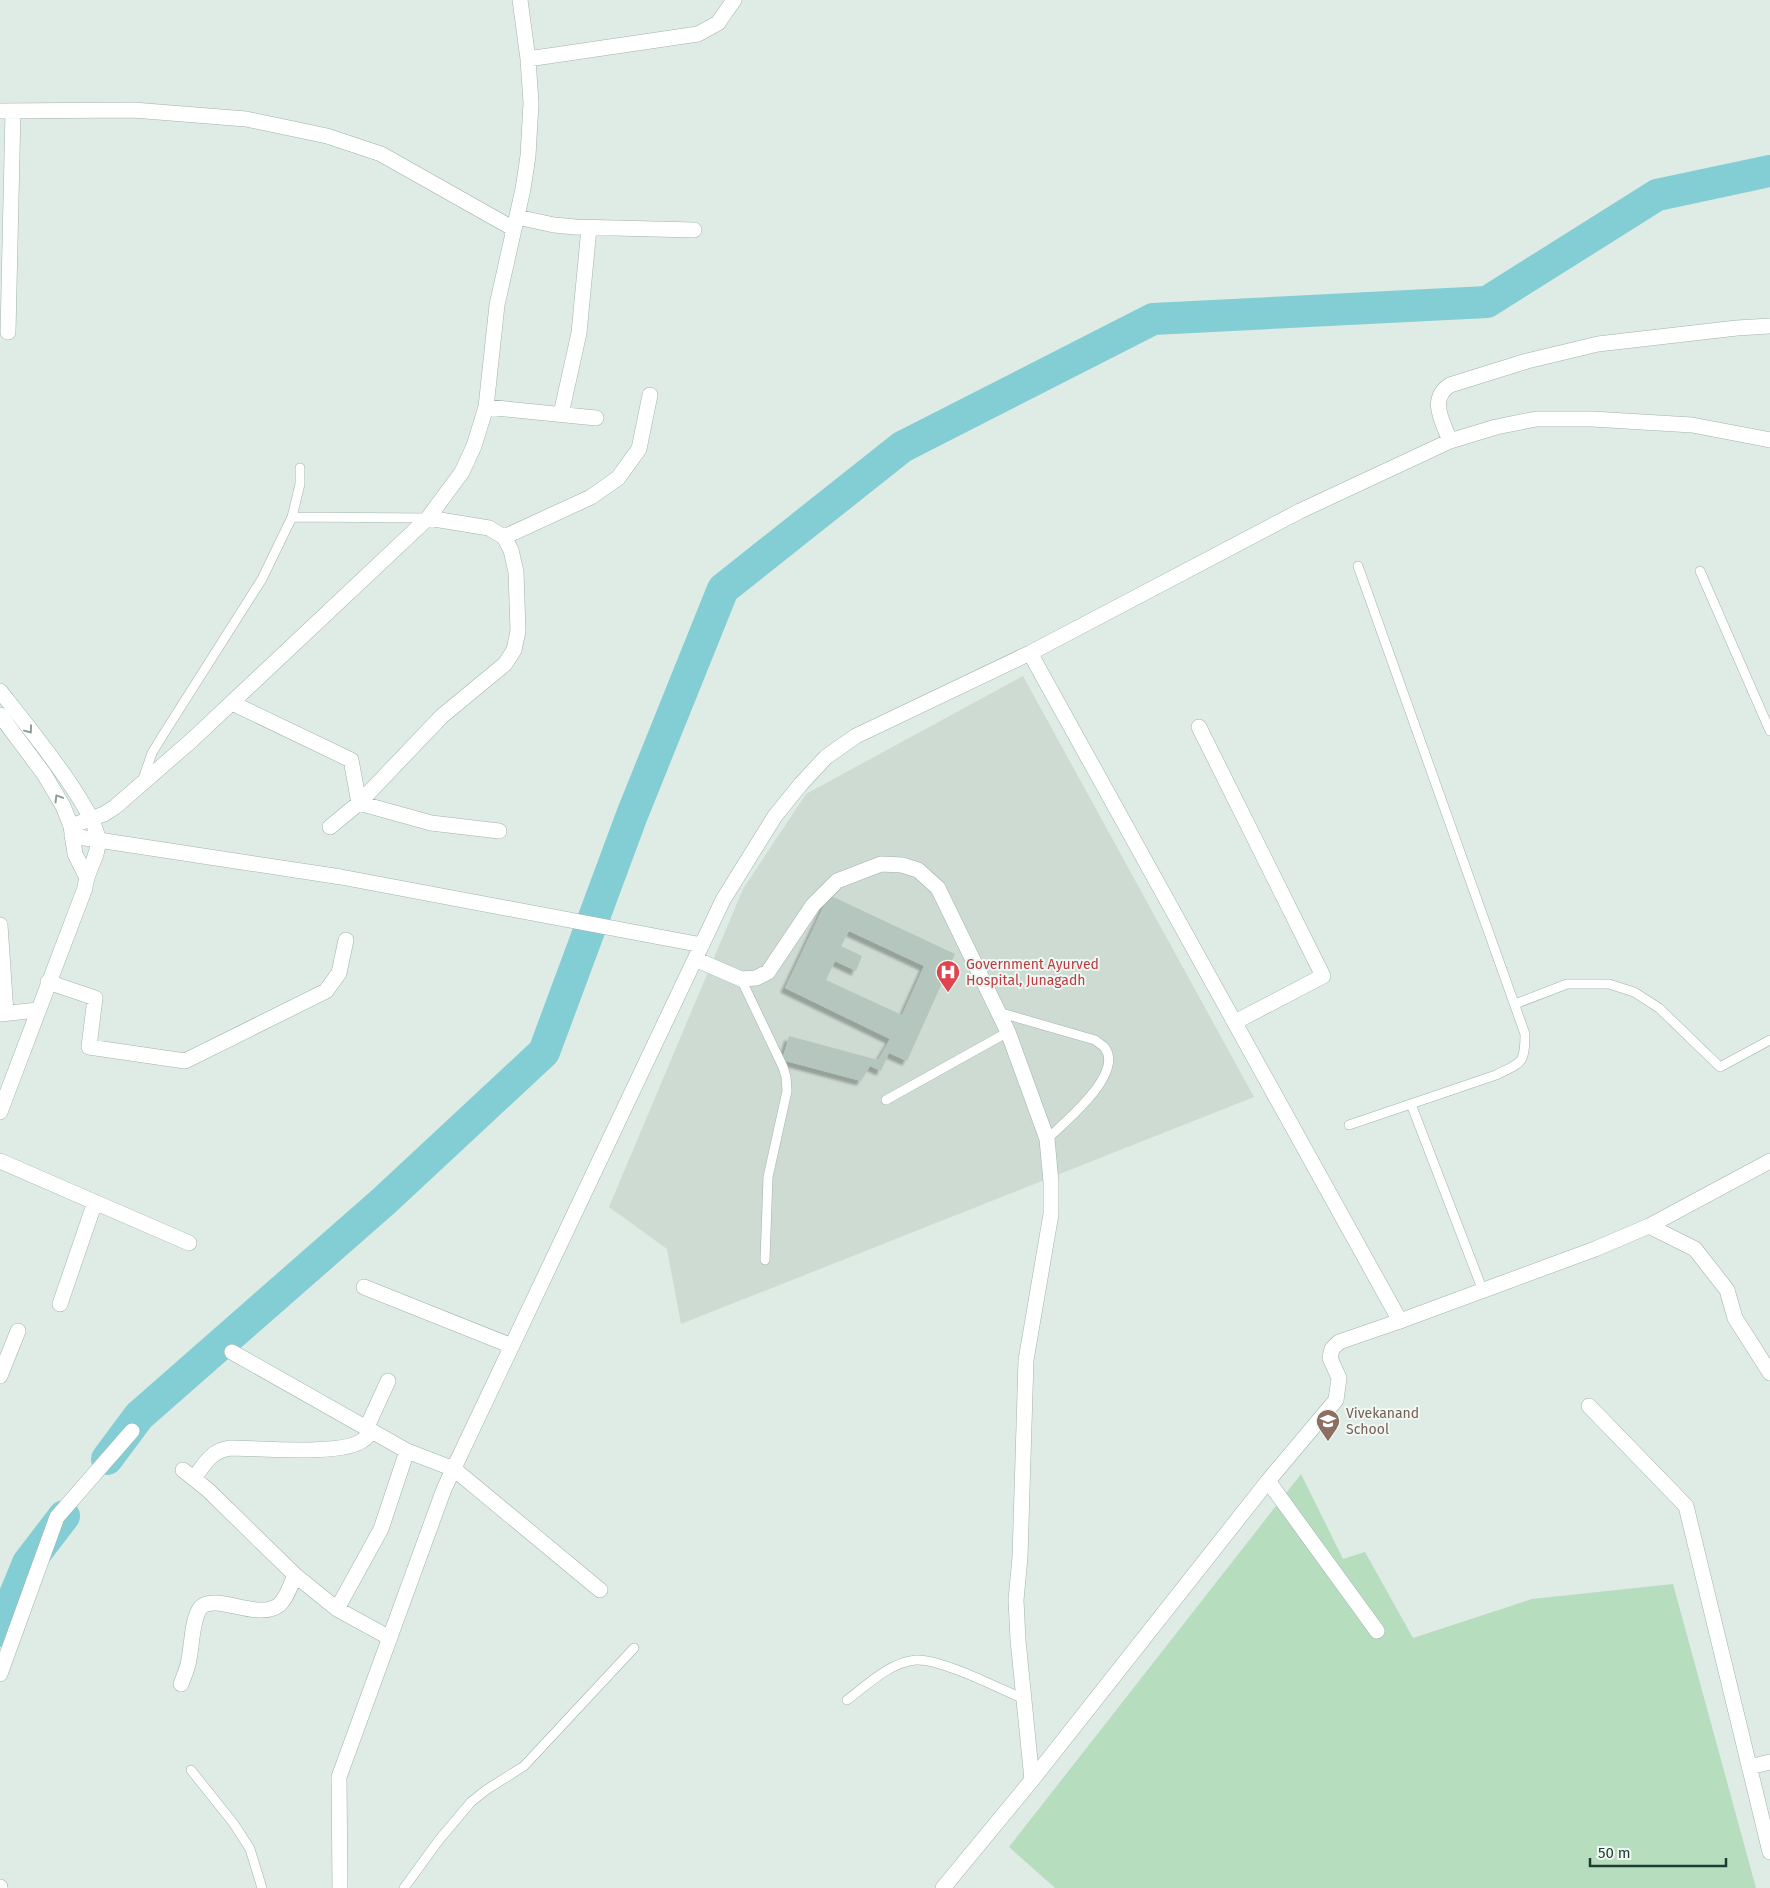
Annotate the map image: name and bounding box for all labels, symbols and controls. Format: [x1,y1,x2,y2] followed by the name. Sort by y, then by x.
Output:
[24,724,32,733] one-way arrow
[54,794,64,803] one-way arrow
[966,956,1099,989] place label: Government Ayurved Hospital, Junagadh
[935,959,961,993] hospital icon: Government Ayurved Hospital, Junagadh
[1346,1405,1419,1438] place label: Vivekanand School
[1315,1408,1341,1442] school or university icon: Vivekanand School
[1590,1836,1726,1868] scale bar
[1598,1844,1631,1862] text: 50 m

